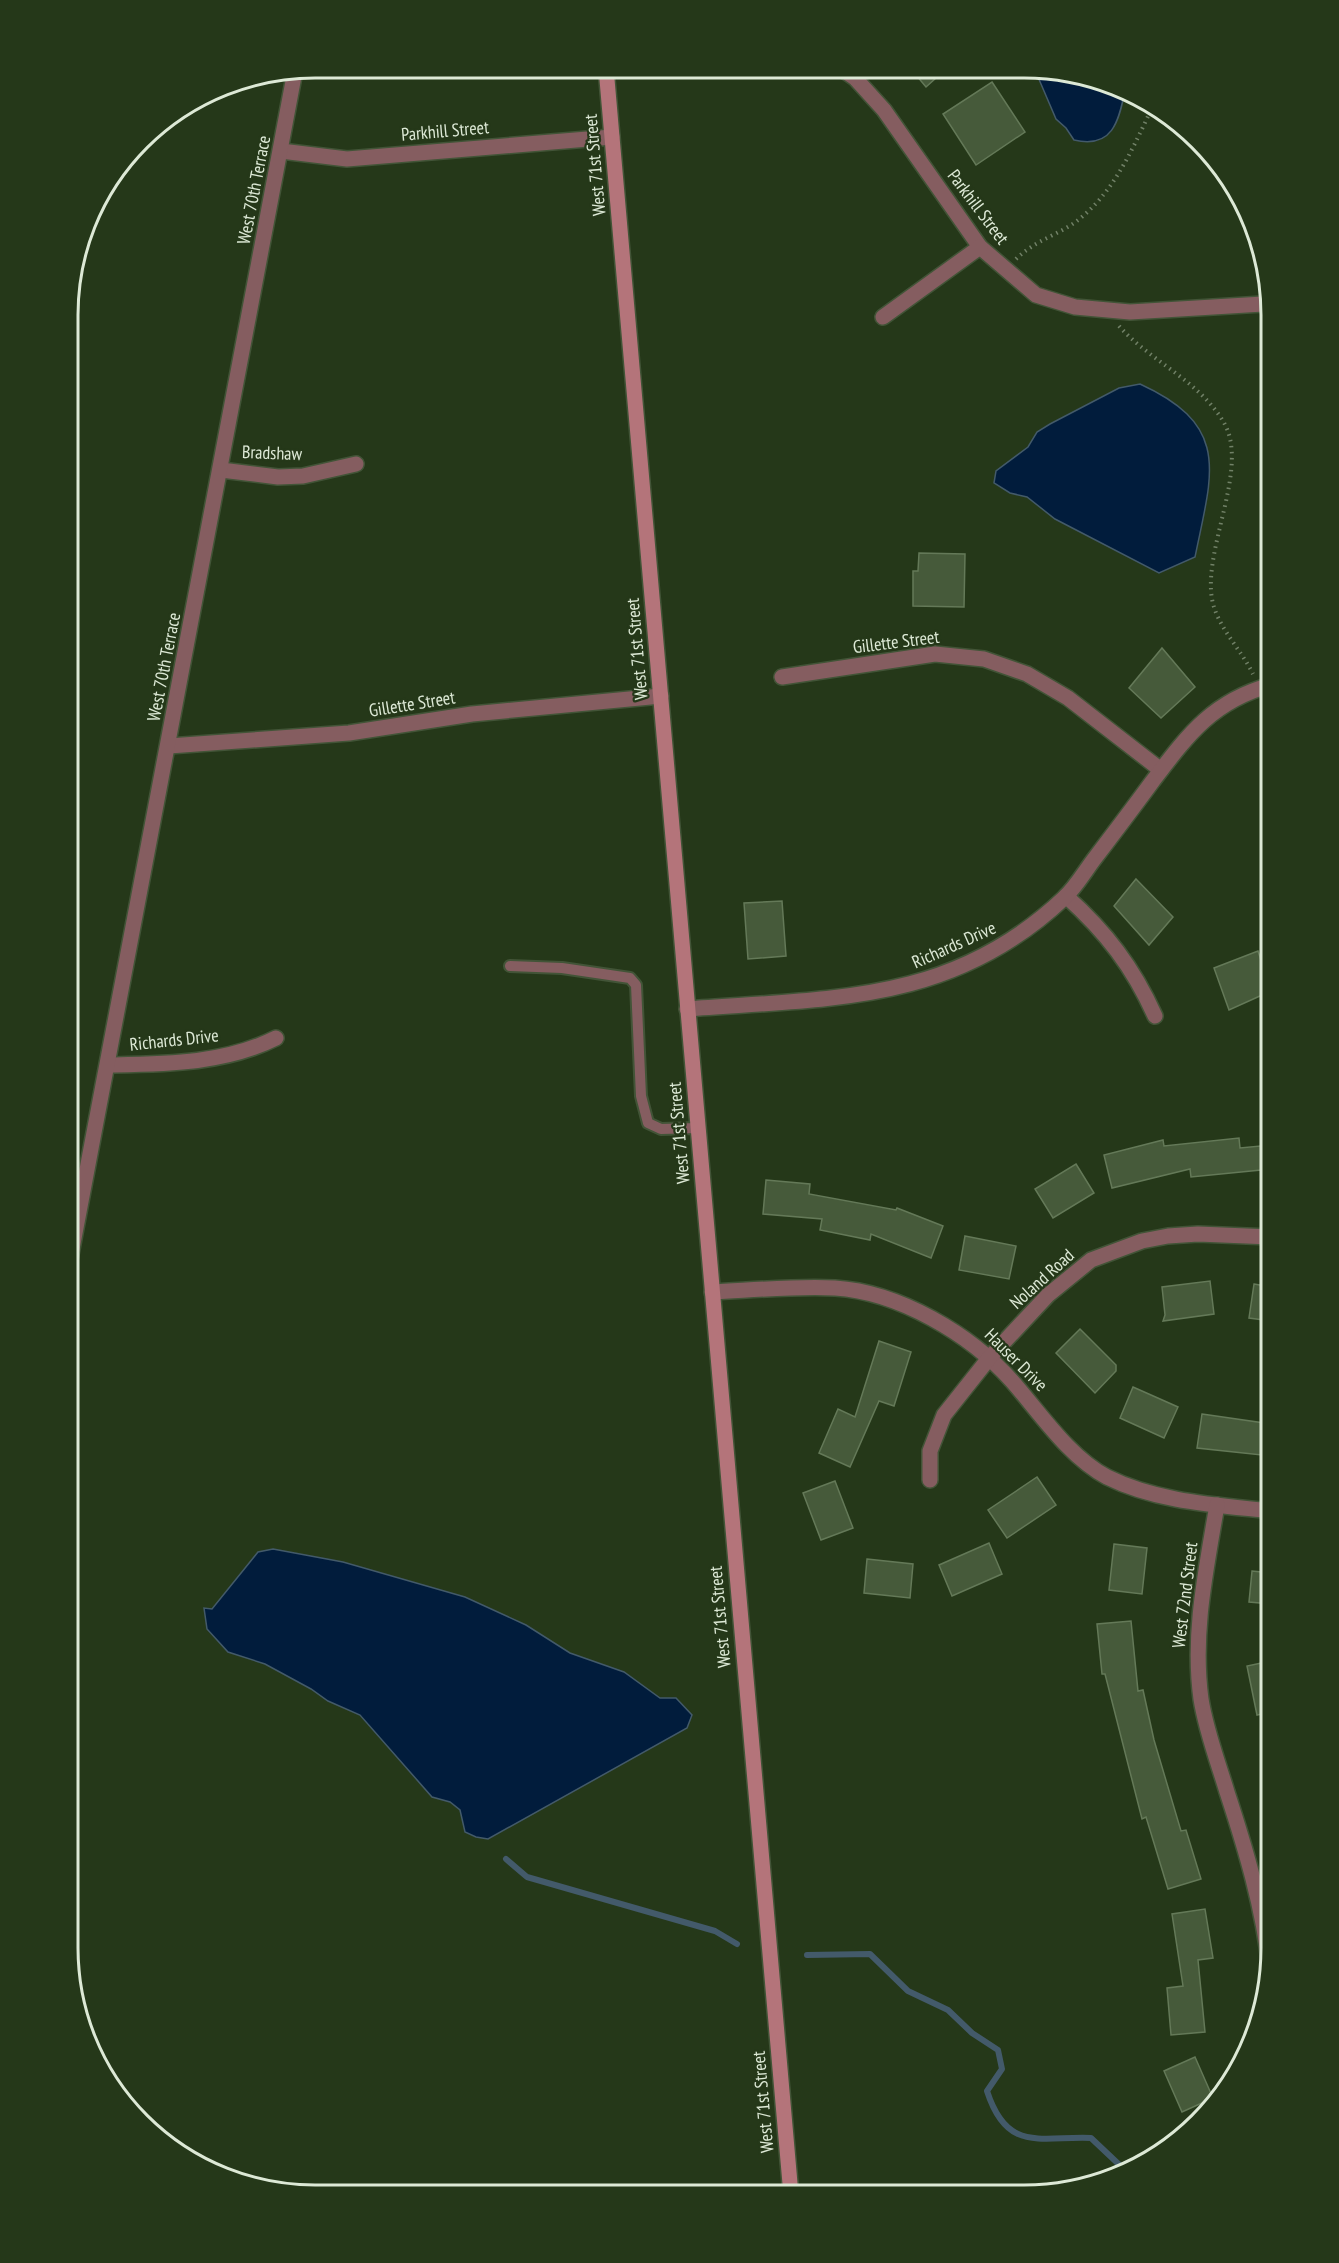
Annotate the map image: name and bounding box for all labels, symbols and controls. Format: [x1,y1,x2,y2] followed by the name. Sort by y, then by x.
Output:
[579,113,610,217] street label: West 71st Street
[400,115,490,146] street label: Parkhill Street
[232,134,275,246] street label: West 70th Terrace
[943,165,1014,249] street label: Parkhill Street
[242,440,303,465] street label: Bradshaw
[621,597,652,701] street label: West 71st Street
[142,611,185,723] street label: West 70th Terrace
[851,625,940,658] street label: Gillette Street
[367,685,457,722] street label: Gillette Street
[908,916,999,973] street label: Richards Drive
[128,1023,220,1056] street label: Richards Drive
[663,1081,694,1185] street label: West 71st Street
[1005,1244,1079,1314] street label: Noland Road
[980,1323,1053,1396] street label: Hauser Drive
[1167,1541,1202,1649] street label: West 72nd Street
[704,1565,735,1669] street label: West 71st Street
[747,2050,778,2154] street label: West 71st Street

